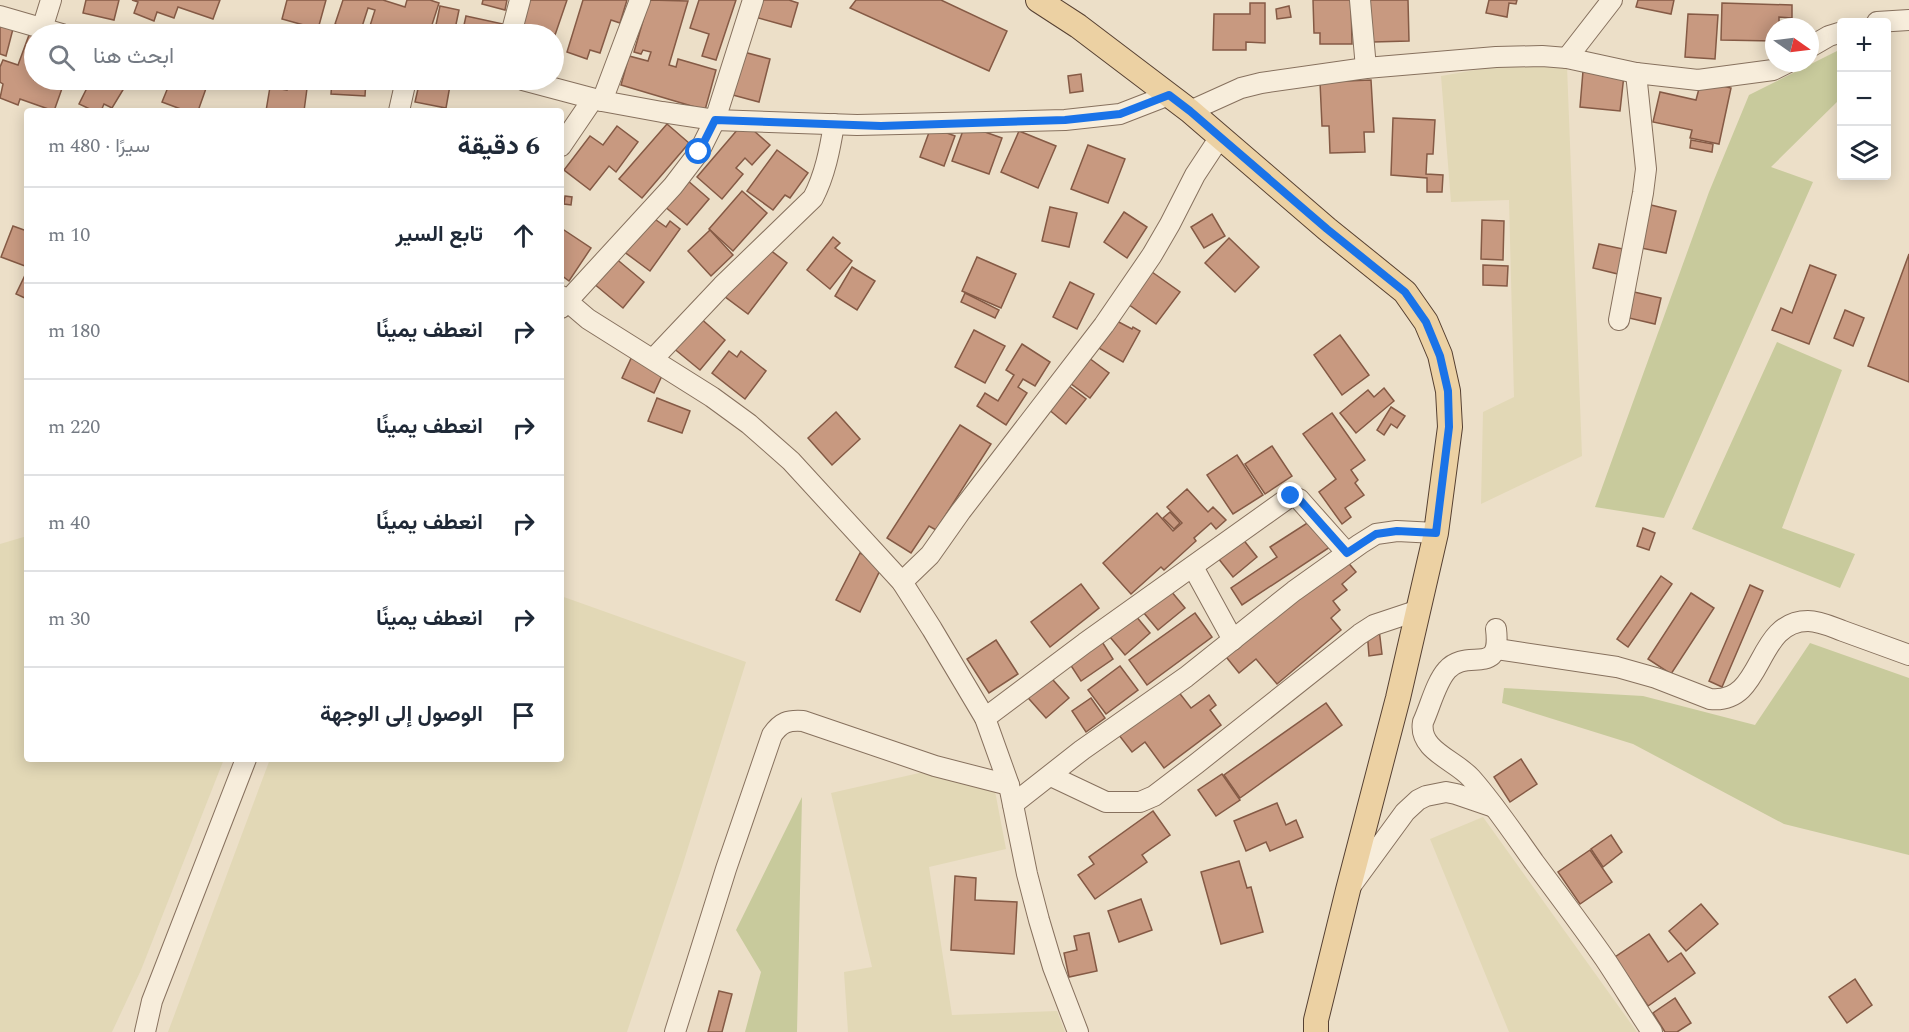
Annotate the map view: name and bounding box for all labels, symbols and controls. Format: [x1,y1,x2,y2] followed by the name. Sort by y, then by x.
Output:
[1765,18,1819,72] north arrow
[1837,18,1891,180] map controls
[1837,18,1891,72] button: +
[24,24,564,90] search box
[93,40,174,73] text: ابحث هنا
[45,41,78,74] icon: search
[1837,72,1891,126] button: −
[458,126,540,166] text: 6 دقيقة
[1837,126,1891,180] button: layers
[48,131,150,161] text: سيرًا · 480 m
[685,138,711,164] route start
[395,218,483,251] text: تابع السير
[507,219,540,252] icon: ahead
[48,220,90,250] text: 10 m
[376,314,483,347] text: انعطف يمينًا
[507,315,540,348] icon: right
[48,316,100,346] text: 180 m
[376,410,483,443] text: انعطف يمينًا
[507,411,540,444] icon: right
[48,412,100,442] text: 220 m
[1277,482,1303,508] route end
[376,506,483,539] text: انعطف يمينًا
[507,507,540,540] icon: right
[48,508,90,538] text: 40 m
[376,602,483,635] text: انعطف يمينًا
[507,603,540,636] icon: right
[48,604,90,634] text: 30 m
[320,698,483,731] text: الوصول إلى الوجهة
[507,699,540,732] icon: arrive

